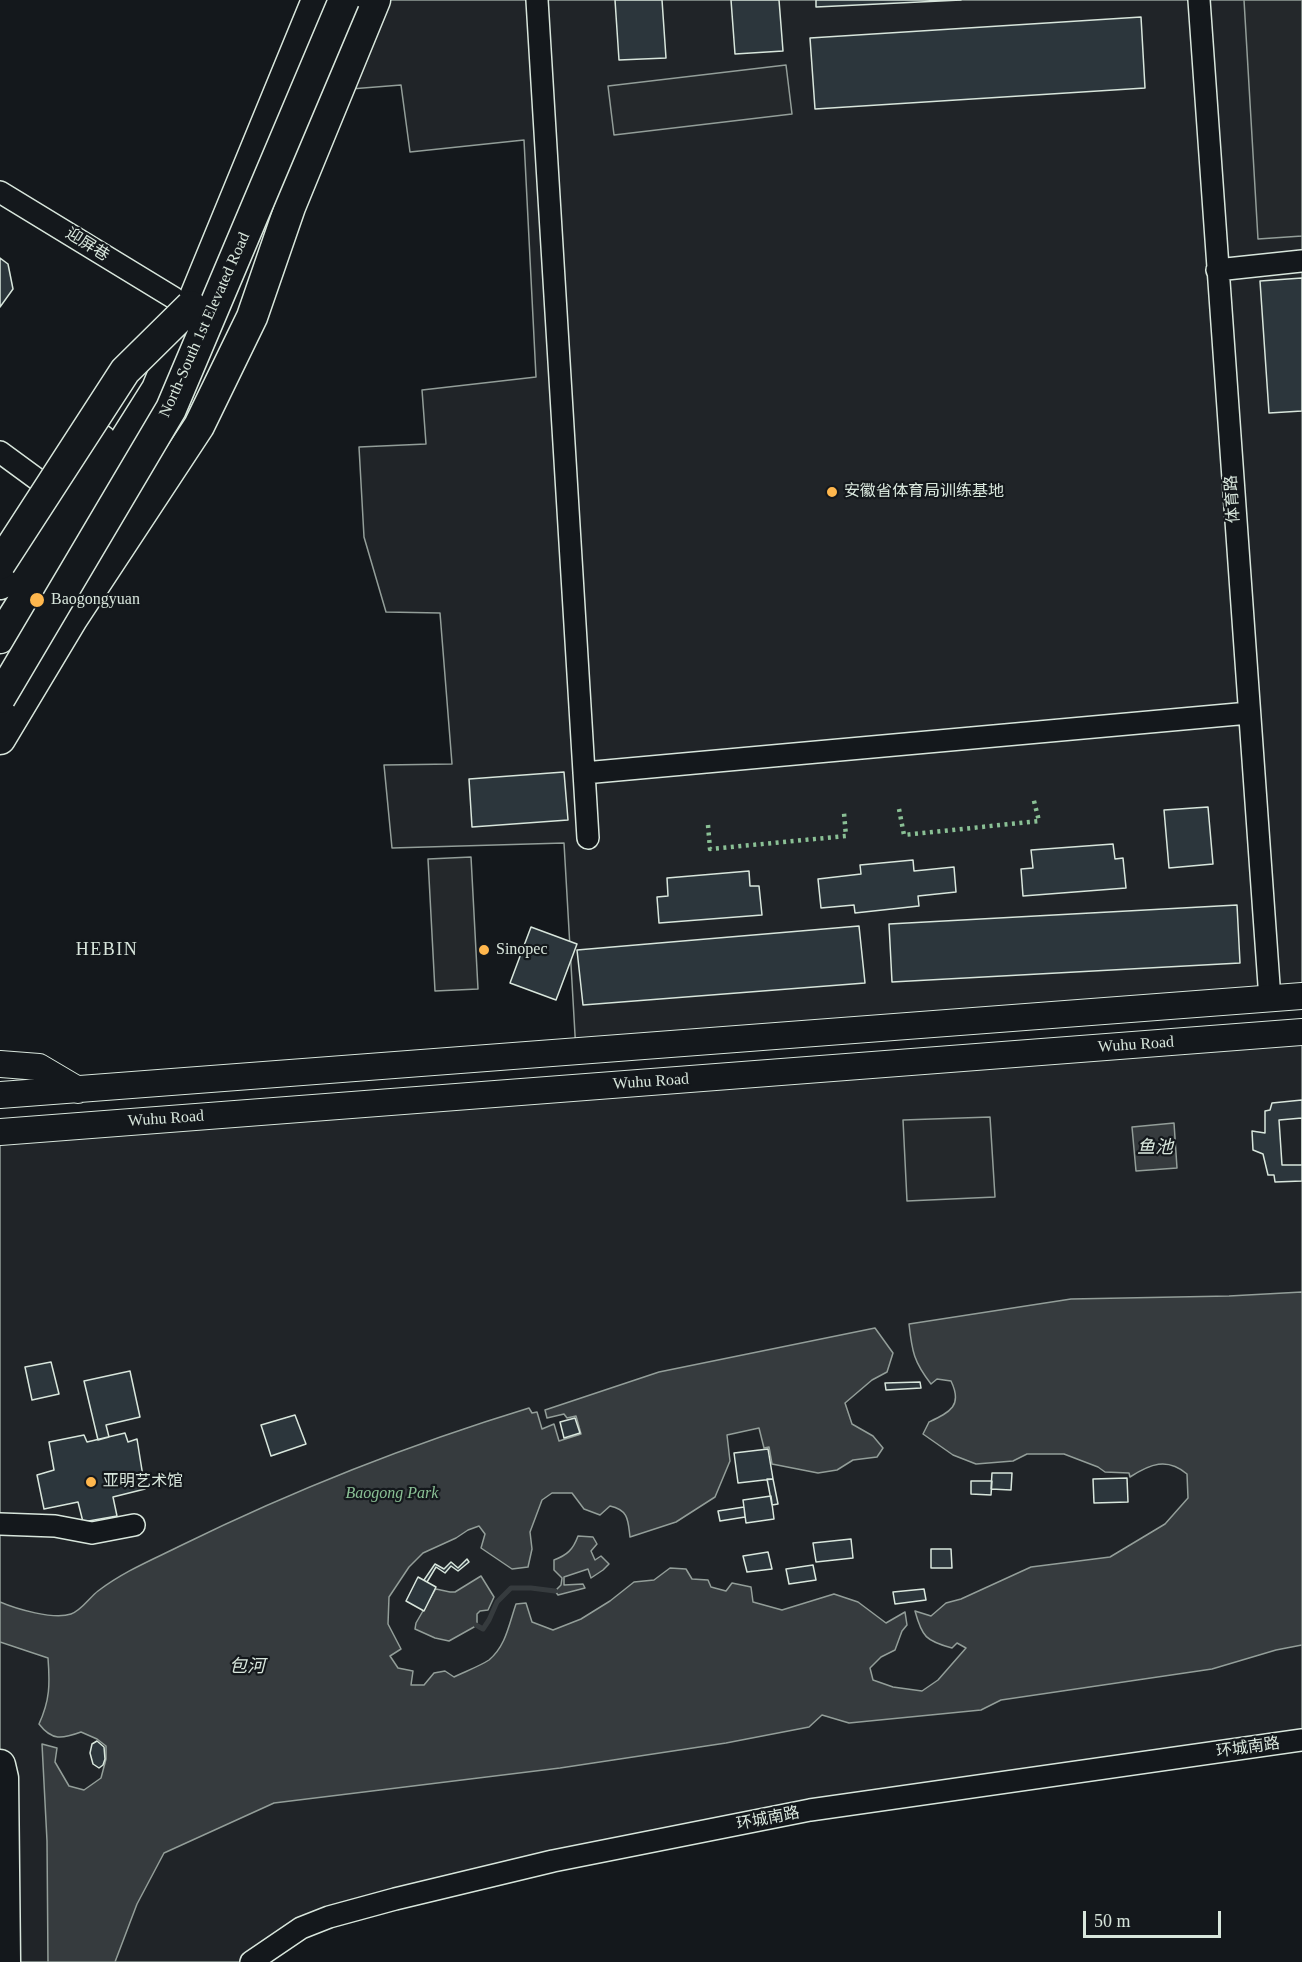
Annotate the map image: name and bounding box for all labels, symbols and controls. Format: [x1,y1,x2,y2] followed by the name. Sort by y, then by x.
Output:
[62,224,112,266] street label: 迎屏巷
[155,230,255,420] street label: North-South 1st Elevated Road
[1222,474,1244,524] street label: 体育路
[844,482,1004,502] place label: 安徽省体育局训练基地
[825,485,839,499] marker: 安徽省体育局训练基地
[51,590,140,610] place label: Baogongyuan
[28,591,46,609] marker: Baogongyuan
[76,939,138,961] district label: HEBIN
[496,940,548,960] place label: Sinopec
[477,943,491,957] marker: Sinopec
[1097,1033,1175,1057] street label: Wuhu Road
[612,1070,690,1094] street label: Wuhu Road
[127,1107,205,1131] street label: Wuhu Road
[1137,1137,1173,1159] water label: 鱼池
[103,1472,183,1492] place label: 亚明艺术馆
[84,1475,98,1489] marker: 亚明艺术馆
[346,1484,438,1504] park label: Baogong Park
[229,1656,265,1678] water label: 包河
[1215,1734,1281,1762] street label: 环城南路
[735,1803,801,1835] street label: 环城南路
[1086,1899,1224,1937] scale bar
[1094,1911,1131,1931] text: 50 m

